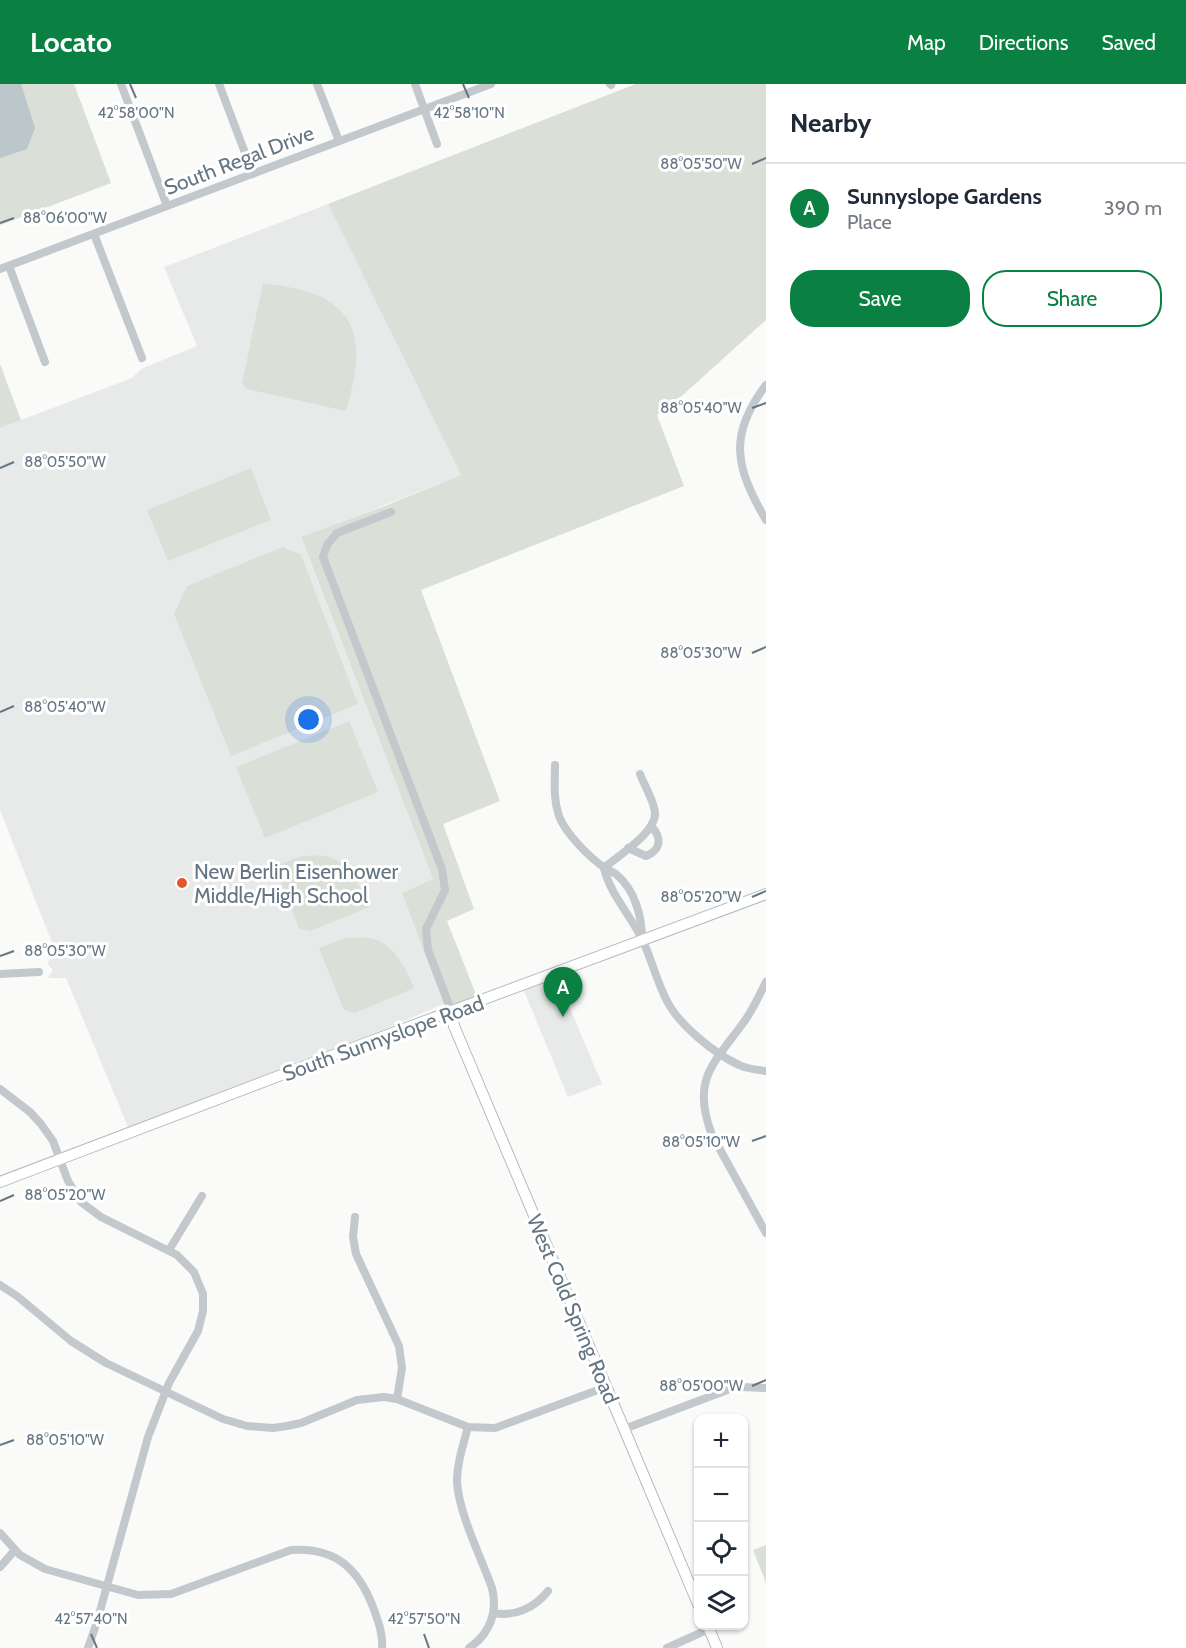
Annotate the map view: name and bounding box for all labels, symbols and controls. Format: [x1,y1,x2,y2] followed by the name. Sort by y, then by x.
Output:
[30,25,112,59] text: Locato
[907,30,946,55] text: Map
[979,30,1068,55] text: Directions
[1101,30,1156,55] text: Saved
[97,104,175,122] text: 42°58'00"N
[433,104,505,122] text: 42°58'10"N
[790,107,871,139] text: Nearby
[161,120,318,200] street label: South Regal Drive
[660,155,742,173] text: 88°05'50"W
[847,183,1042,210] text: Sunnyslope Gardens
[803,196,816,220] text: A
[1104,196,1162,220] text: 390 m
[23,209,108,227] text: 88°06'00"W
[847,210,892,234] text: Place
[790,270,970,327] button: Save
[982,270,1162,327] button: Share
[660,399,743,417] text: 88°05'40"W
[24,453,106,471] text: 88°05'50"W
[660,644,742,662] text: 88°05'30"W
[24,698,107,716] text: 88°05'40"W
[294,705,323,734] your location
[194,859,398,908] place label: New Berlin Eisenhower Middle/High School
[175,876,189,890] marker: New Berlin Eisenhower Middle/High School
[660,888,742,906] text: 88°05'20"W
[24,942,106,960] text: 88°05'30"W
[544,968,582,1017] pin: A
[279,990,487,1086] street label: South Sunnyslope Road
[662,1133,741,1151] text: 88°05'10"W
[24,1186,106,1204] text: 88°05'20"W
[522,1211,624,1407] street label: West Cold Spring Road
[659,1377,744,1395] text: 88°05'00"W
[694,1414,748,1630] map controls
[694,1414,748,1468] button: +
[26,1431,105,1449] text: 88°05'10"W
[694,1468,748,1522] button: −
[694,1522,748,1576] button: locate
[694,1576,748,1630] button: layers
[54,1610,128,1628] text: 42°57'40"N
[387,1610,461,1628] text: 42°57'50"N

